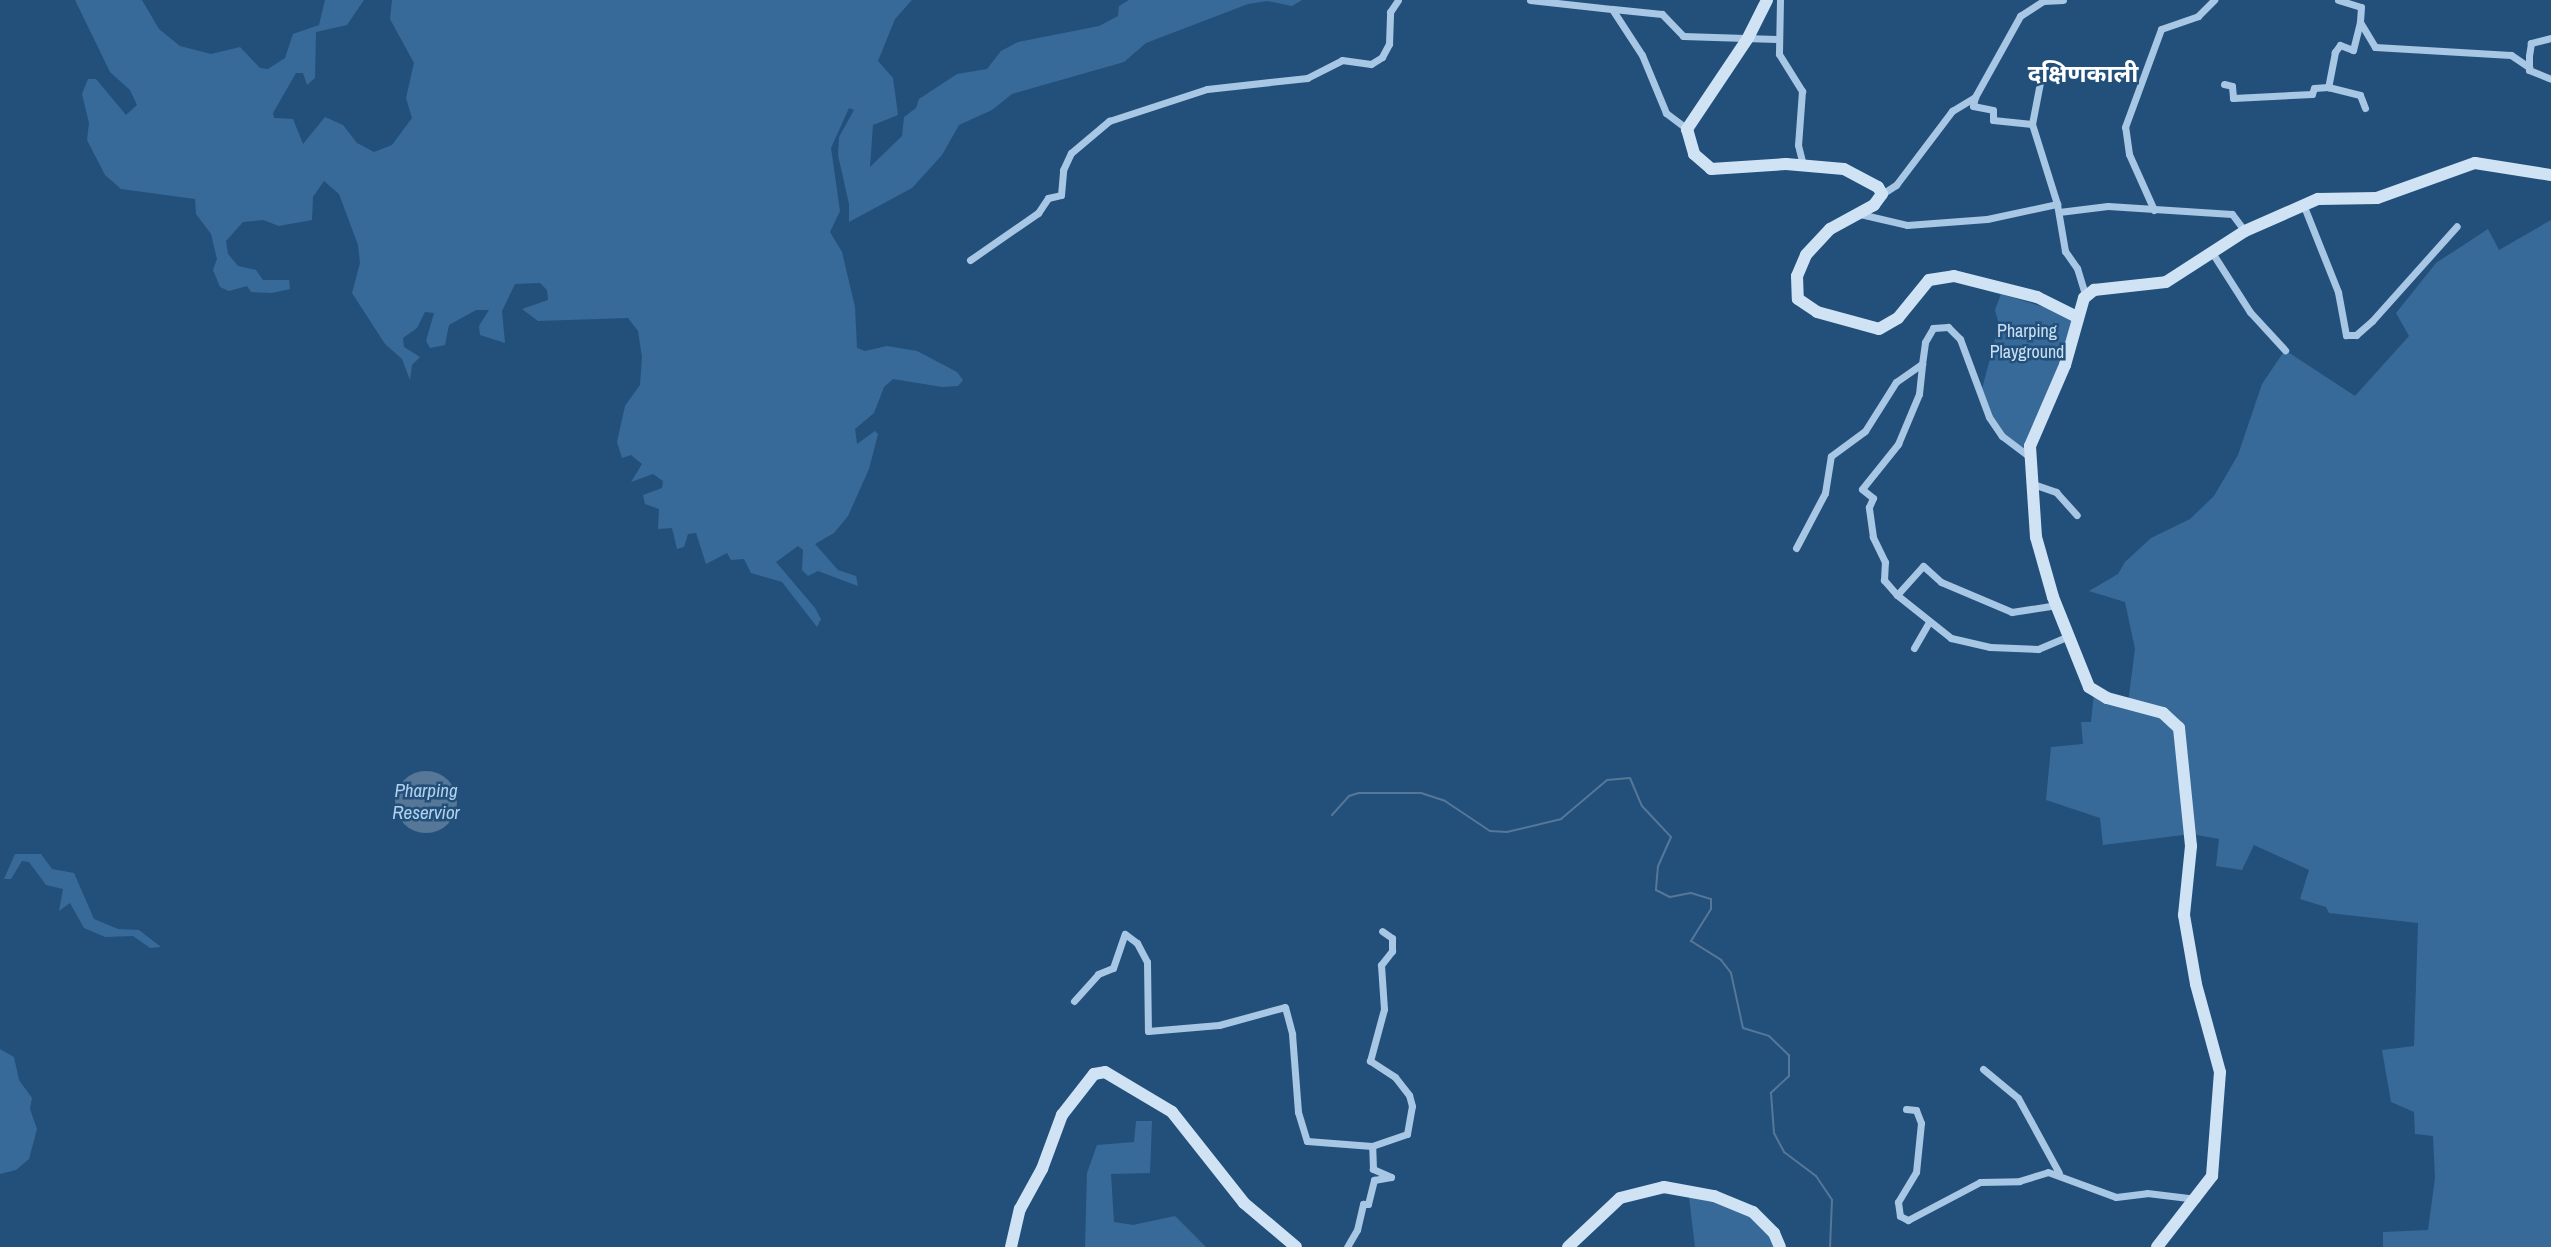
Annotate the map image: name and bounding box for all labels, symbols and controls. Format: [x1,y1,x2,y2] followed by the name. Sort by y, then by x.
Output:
[2028,60,2138,88] district label: दक्षि‍णकाली
[1990,321,2064,364] park label: Pharping Playground
[392,780,460,824] water label: Pharping Reservior

